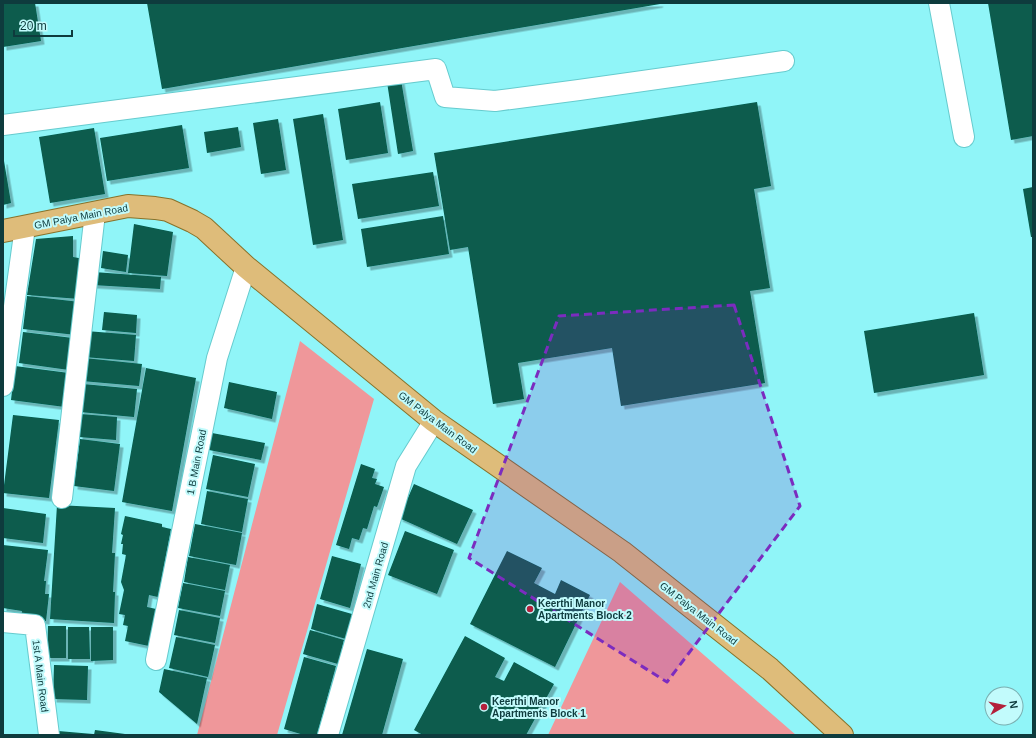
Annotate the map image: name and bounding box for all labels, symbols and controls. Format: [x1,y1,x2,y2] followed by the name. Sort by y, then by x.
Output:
[14,12,72,38] scale bar
[20,19,47,33] text: 20 m
[33,202,129,231] street label: GM Palya Main Road
[396,389,479,455] street label: GM Palya Main Road
[185,429,208,496] street label: 1 B Main Road
[361,541,390,609] street label: 2nd Main Road
[658,580,740,647] street label: GM Palya Main Road
[538,598,632,621] place label: Keerthi Manor Apartments Block 2
[525,604,535,614] marker: Keerthi Manor Apartments Block 2
[31,639,50,713] street label: 1st A Main Road
[984,686,1024,726] north arrow
[492,696,586,719] place label: Keerthi Manor Apartments Block 1
[1007,700,1020,709] text: N
[479,702,489,712] marker: Keerthi Manor Apartments Block 1

